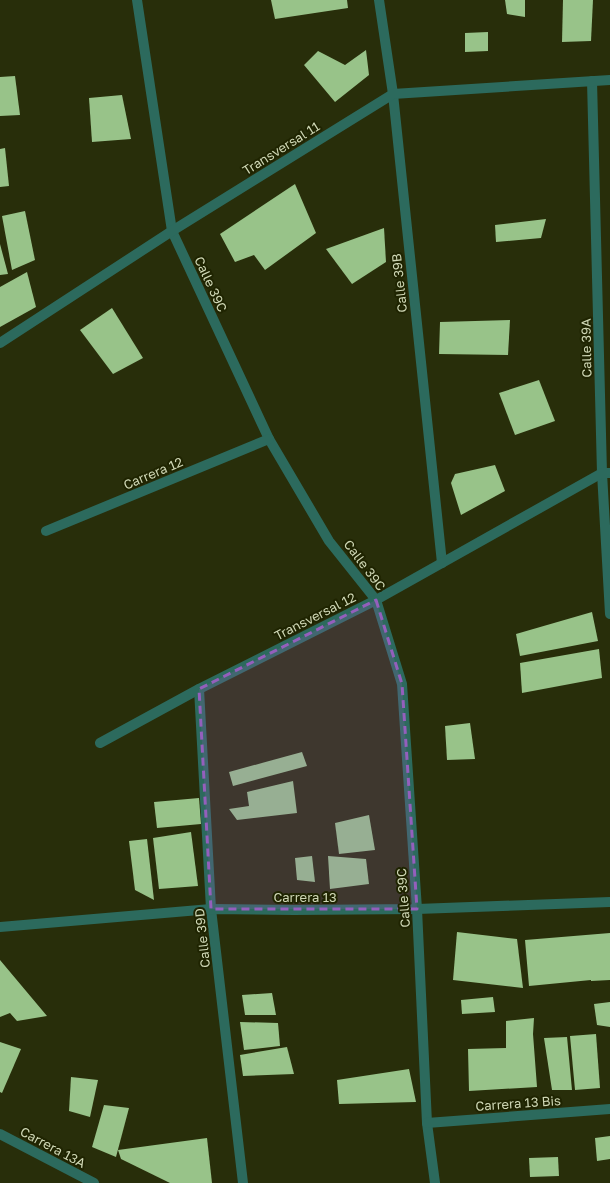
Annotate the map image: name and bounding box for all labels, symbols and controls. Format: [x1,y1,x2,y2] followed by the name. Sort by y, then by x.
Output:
[239,118,323,178] street label: Transversal 11
[388,252,410,313] street label: Calle 39B
[191,254,231,314] street label: Calle 39C
[577,318,595,378] street label: Calle 39A
[121,453,185,493] street label: Carrera 12
[341,536,389,594] street label: Calle 39C
[272,589,358,643] street label: Transversal 12
[393,868,413,928] street label: Calle 39C
[273,889,337,905] street label: Carrera 13
[191,907,213,969] street label: Calle 39D
[475,1092,561,1114] street label: Carrera 13 Bis
[18,1123,89,1171] street label: Carrera 13A

